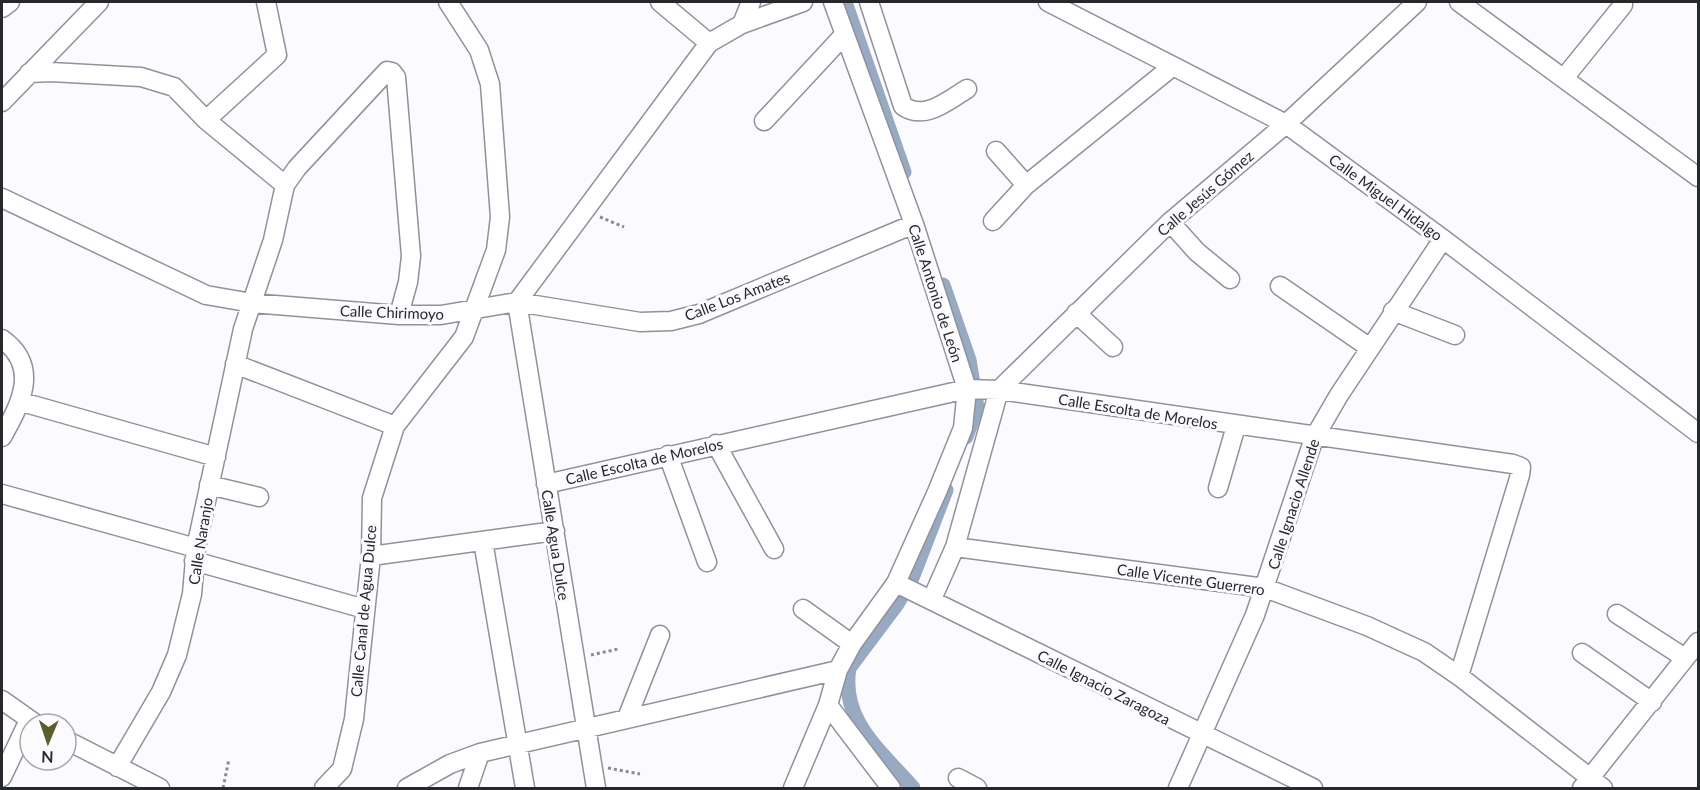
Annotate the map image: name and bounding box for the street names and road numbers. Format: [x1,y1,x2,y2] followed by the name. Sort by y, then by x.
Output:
[1153,146,1257,240] street label: Calle Jesús Gómez
[1326,150,1446,244] street label: Calle Miguel Hidalgo
[905,222,967,364] street label: Calle Antonio de León
[682,268,792,324] street label: Calle Los Amates
[340,301,444,323] street label: Calle Chirimoyo
[1057,390,1219,432] street label: Calle Escolta de Morelos
[564,434,724,488] street label: Calle Escolta de Morelos
[1263,436,1323,572] street label: Calle Ignacio Allende
[538,488,574,602] street label: Calle Agua Dulce
[184,496,216,586] street label: Calle Naranjo
[347,524,379,698] street label: Calle Canal de Agua Dulce
[1116,560,1266,598] street label: Calle Vicente Guerrero
[1035,646,1173,728] street label: Calle Ignacio Zaragoza

